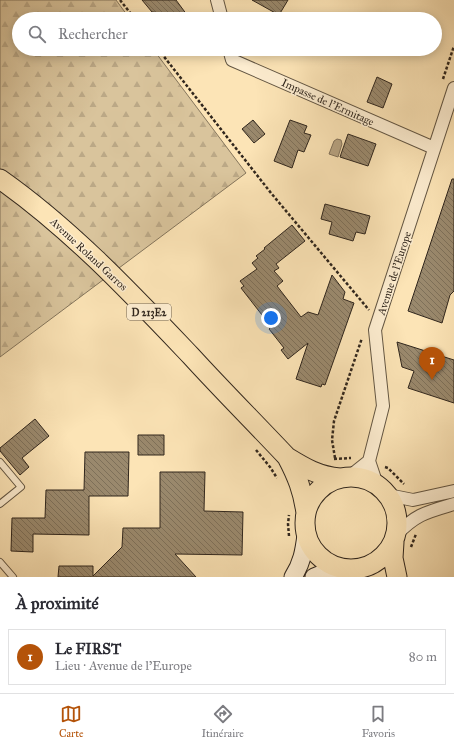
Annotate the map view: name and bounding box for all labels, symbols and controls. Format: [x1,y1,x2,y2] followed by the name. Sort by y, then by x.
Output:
[12,12,442,56] search box
[26,23,48,45] icon: search
[58,25,128,43] text: Rechercher
[280,76,376,129] street label: Impasse de l'Ermitage
[47,215,130,293] street label: Avenue Roland Garros
[375,229,414,318] street label: Avenue de l'Europe
[127,304,171,320] road number: D 213E2
[261,308,281,328] your location
[419,347,445,380] pin: 1
[16,593,99,614] text: À proximité
[55,640,121,658] text: Le FIRST
[27,649,33,665] text: 1
[409,649,437,665] text: 80 m
[55,658,192,674] text: Lieu · Avenue de l'Europe
[59,703,84,740] tab: Carte
[201,703,244,740] tab: Itinéraire
[362,703,395,740] tab: Favoris

